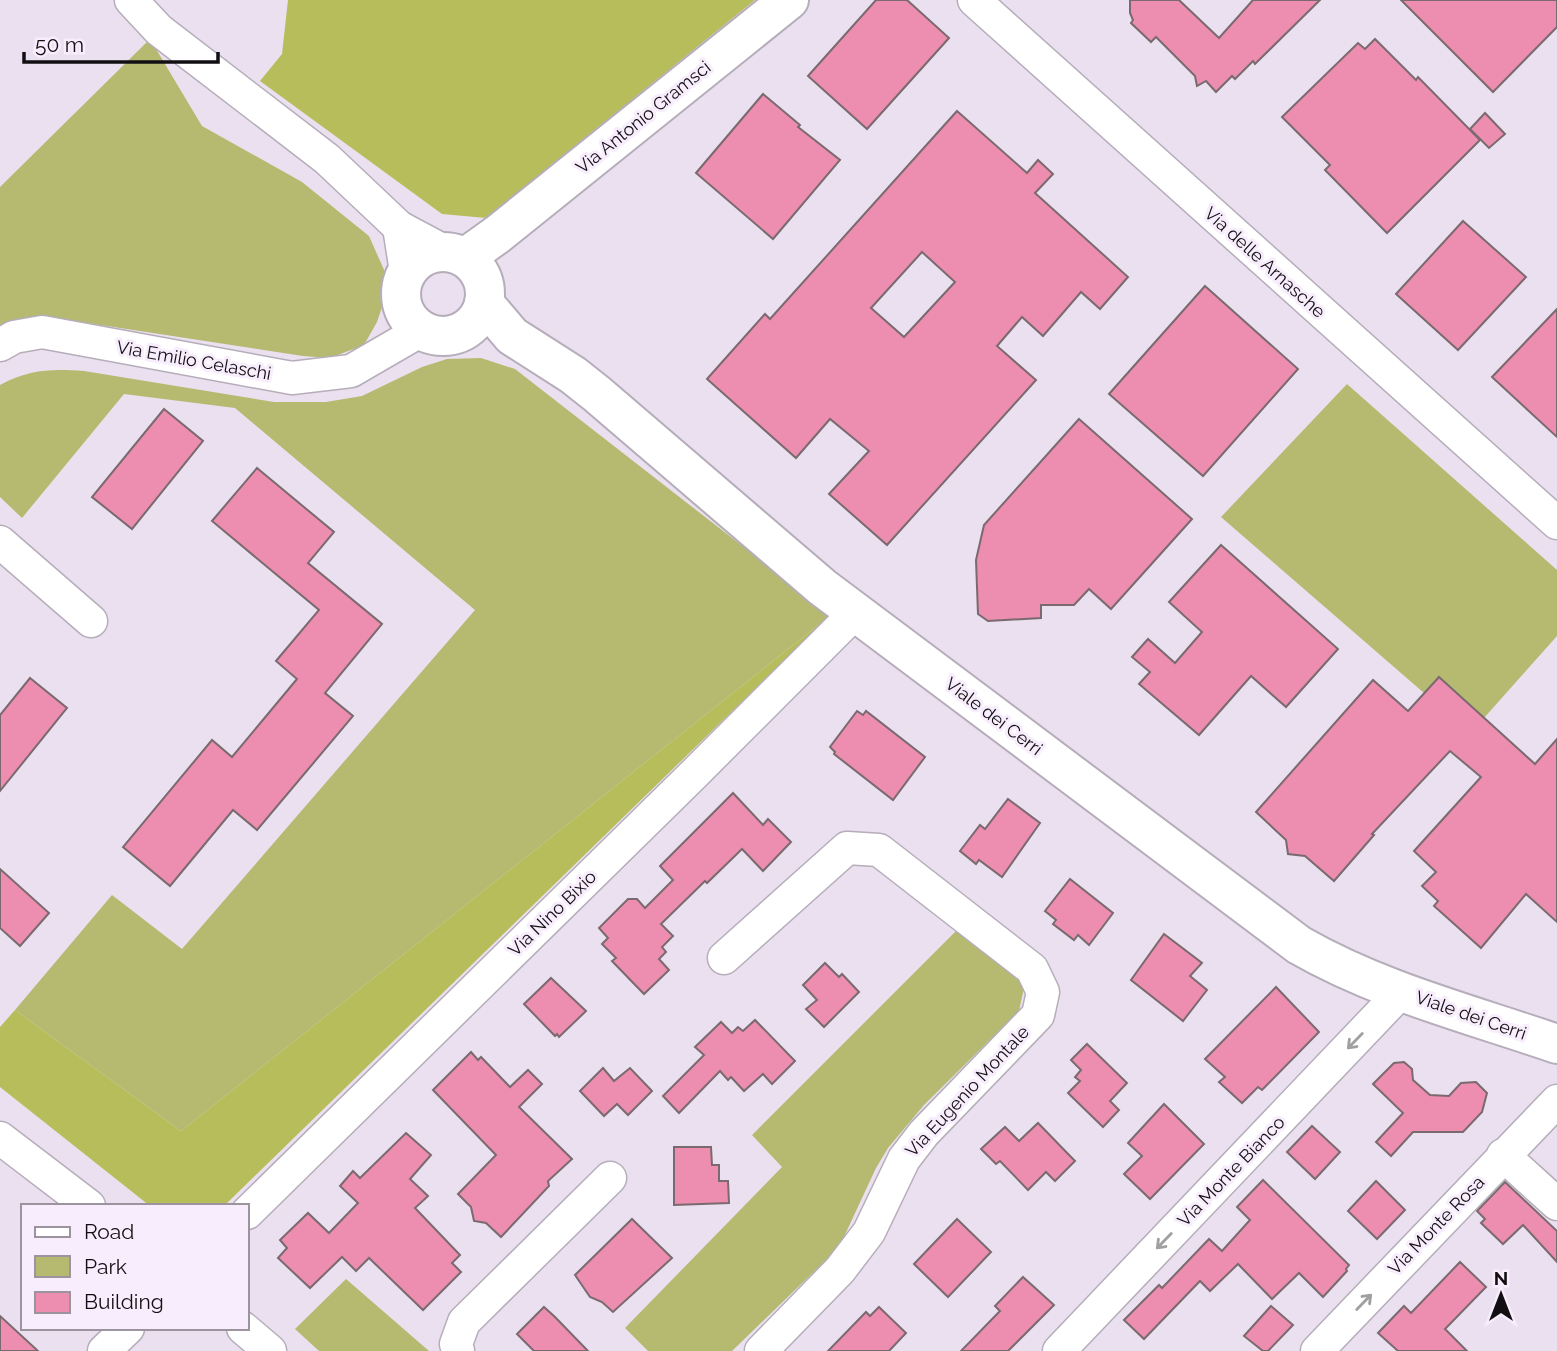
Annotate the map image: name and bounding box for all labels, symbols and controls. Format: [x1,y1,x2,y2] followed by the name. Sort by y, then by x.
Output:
[24,21,219,65] scale bar
[35,32,84,57] text: 50 m
[572,56,714,178] street label: Via Antonio Gramsci
[1200,202,1330,322] street label: Via delle Arnasche
[115,336,273,384] street label: Via Emilio Celaschi
[941,673,1047,759] street label: Viale dei Cerri
[504,866,600,960] street label: Via Nino Bixio
[1413,986,1529,1044] street label: Viale dei Cerri
[901,1021,1033,1161] street label: Via Eugenio Montale
[1347,1032,1364,1049] one-way arrow
[1173,1111,1289,1230] street label: Via Monte Bianco
[1384,1171,1488,1279] street label: Via Monte Rosa
[21,1204,248,1330] legend
[84,1219,134,1244] text: Road
[1156,1232,1173,1249] one-way arrow
[84,1254,127,1279] text: Park
[1466,1260,1536,1330] north arrow
[1494,1267,1508,1289] text: N
[84,1289,164,1314] text: Building
[1355,1293,1372,1310] one-way arrow

